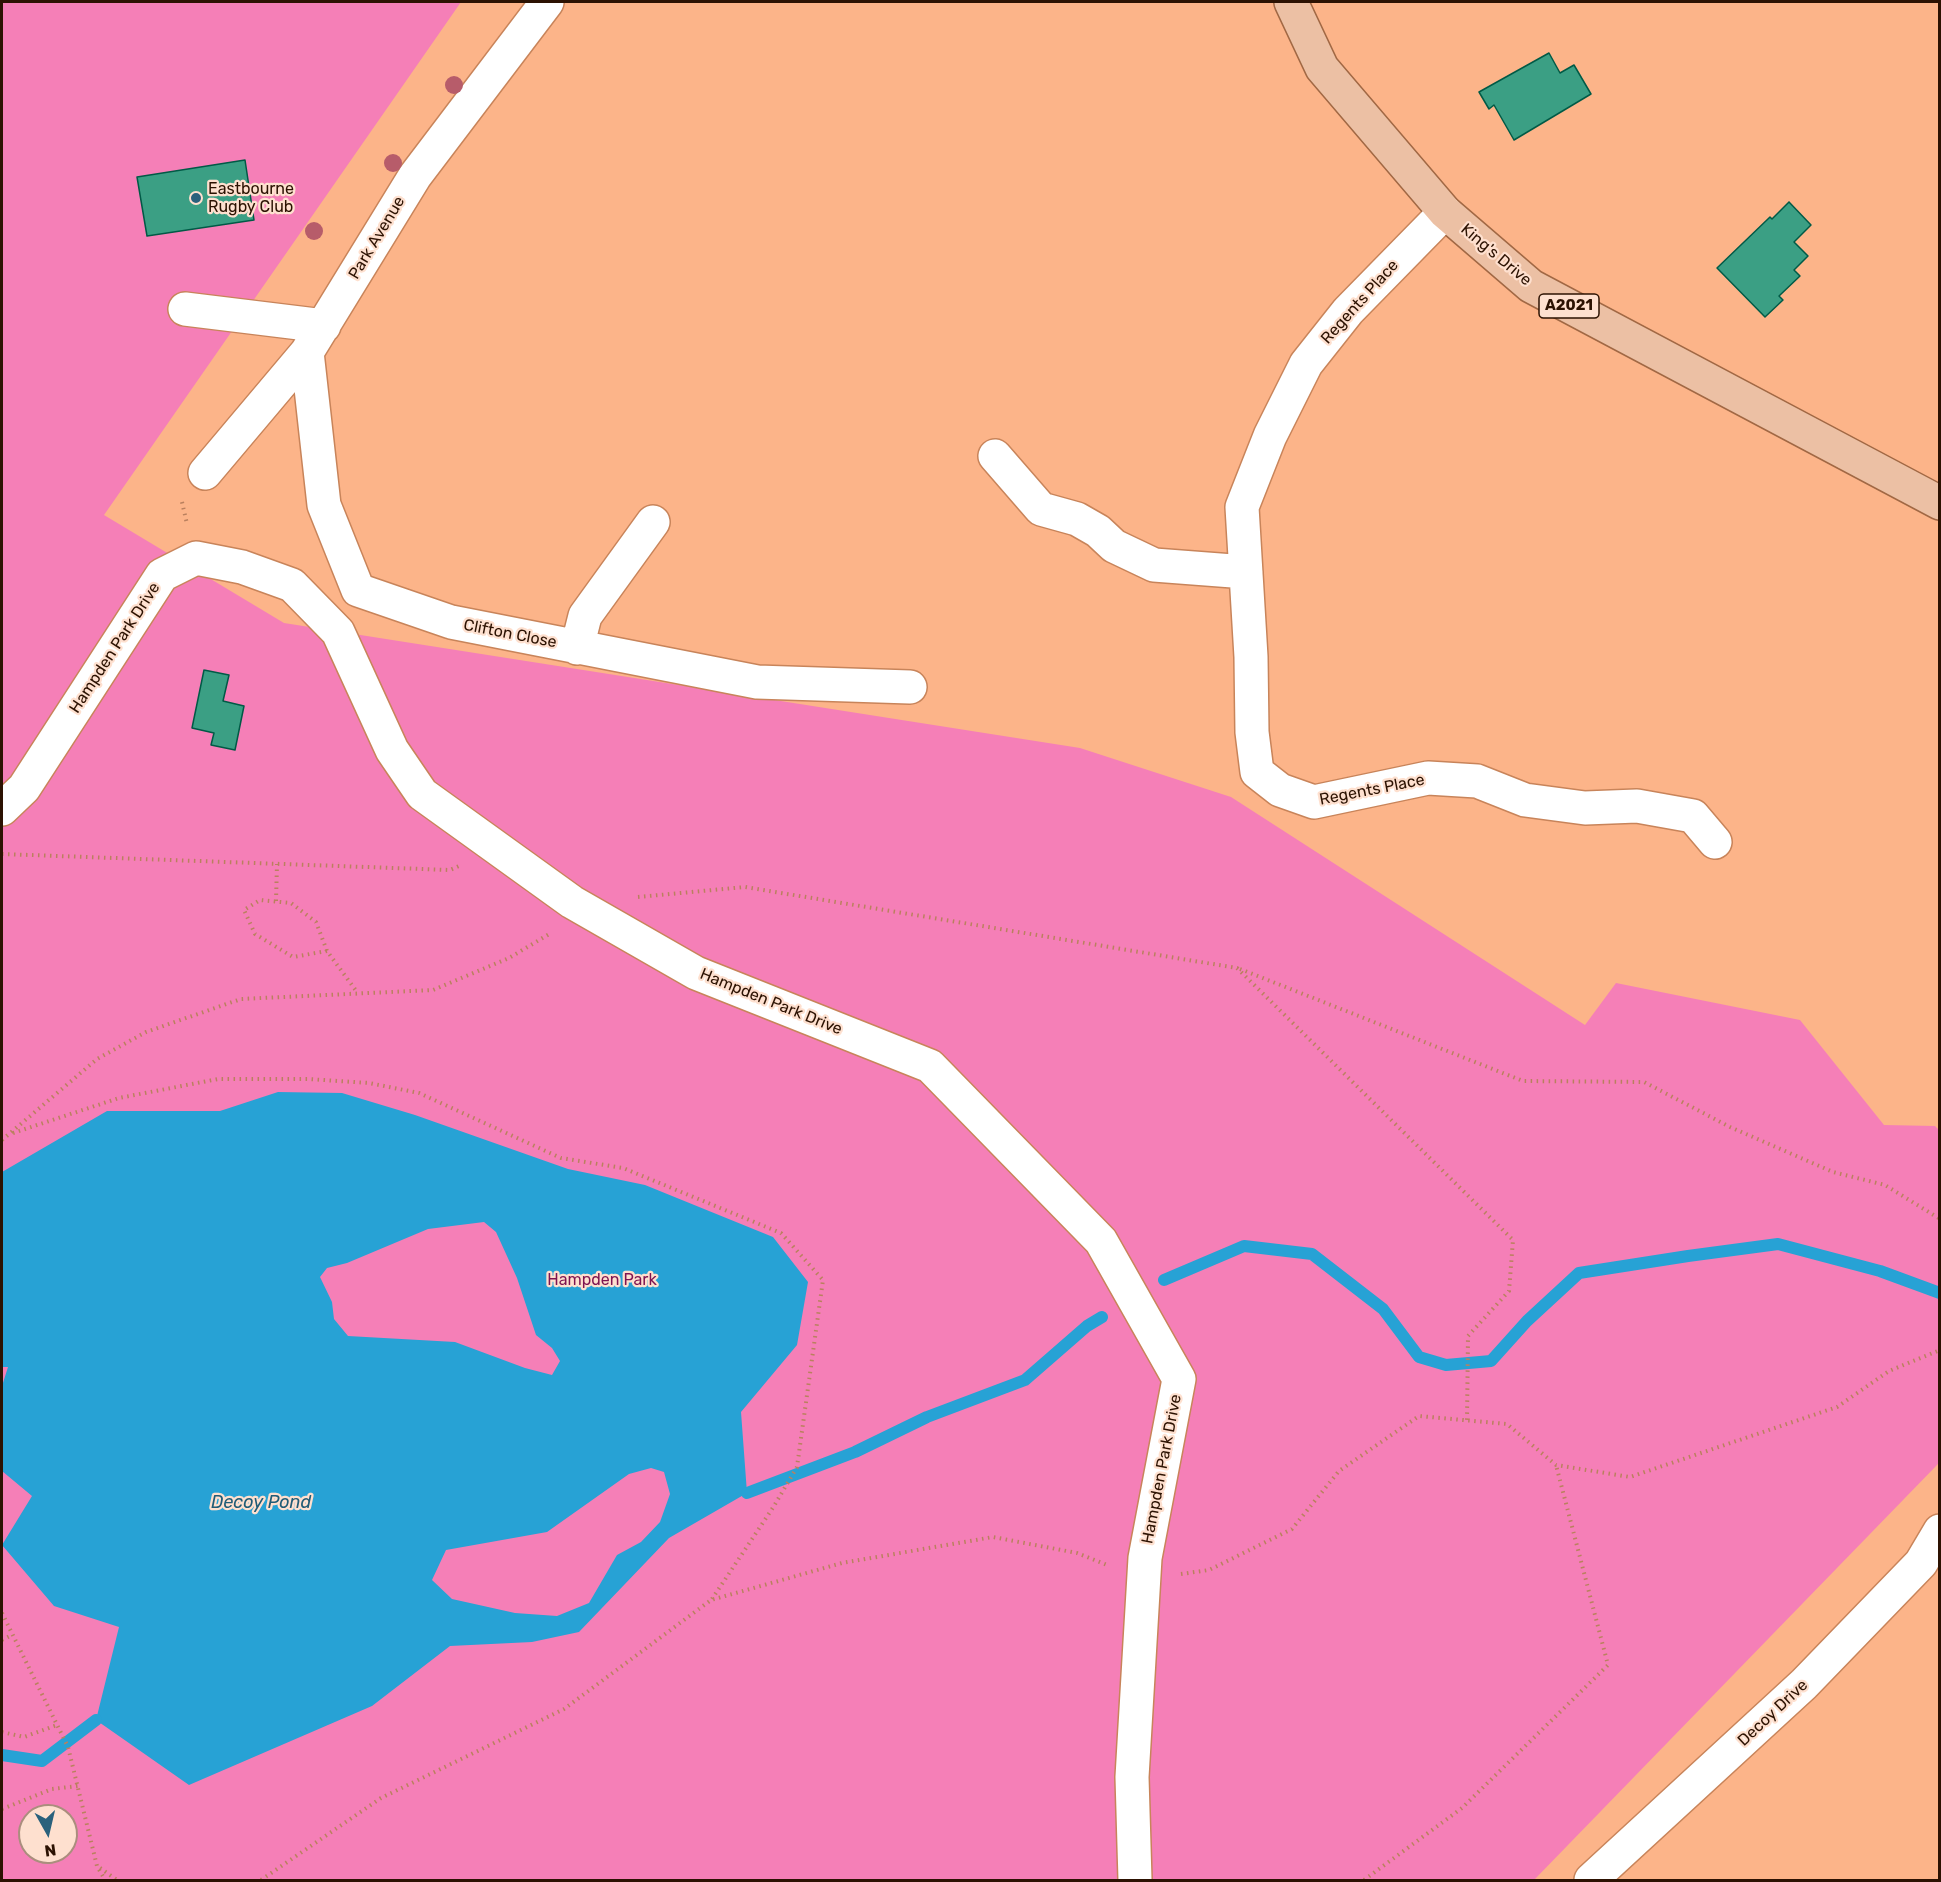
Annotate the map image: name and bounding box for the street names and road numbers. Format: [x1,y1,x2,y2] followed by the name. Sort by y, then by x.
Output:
[345,193,409,283] street label: Park Avenue
[1457,220,1535,290] street label: King's Drive
[1317,256,1403,348] street label: Regents Place
[1539,294,1599,318] road number: A2021
[66,579,164,717] street label: Hampden Park Drive
[462,616,558,652] street label: Clifton Close
[1318,770,1426,810] street label: Regents Place
[697,965,845,1039] street label: Hampden Park Drive
[1138,1393,1186,1545] street label: Hampden Park Drive
[1734,1676,1812,1750] street label: Decoy Drive

